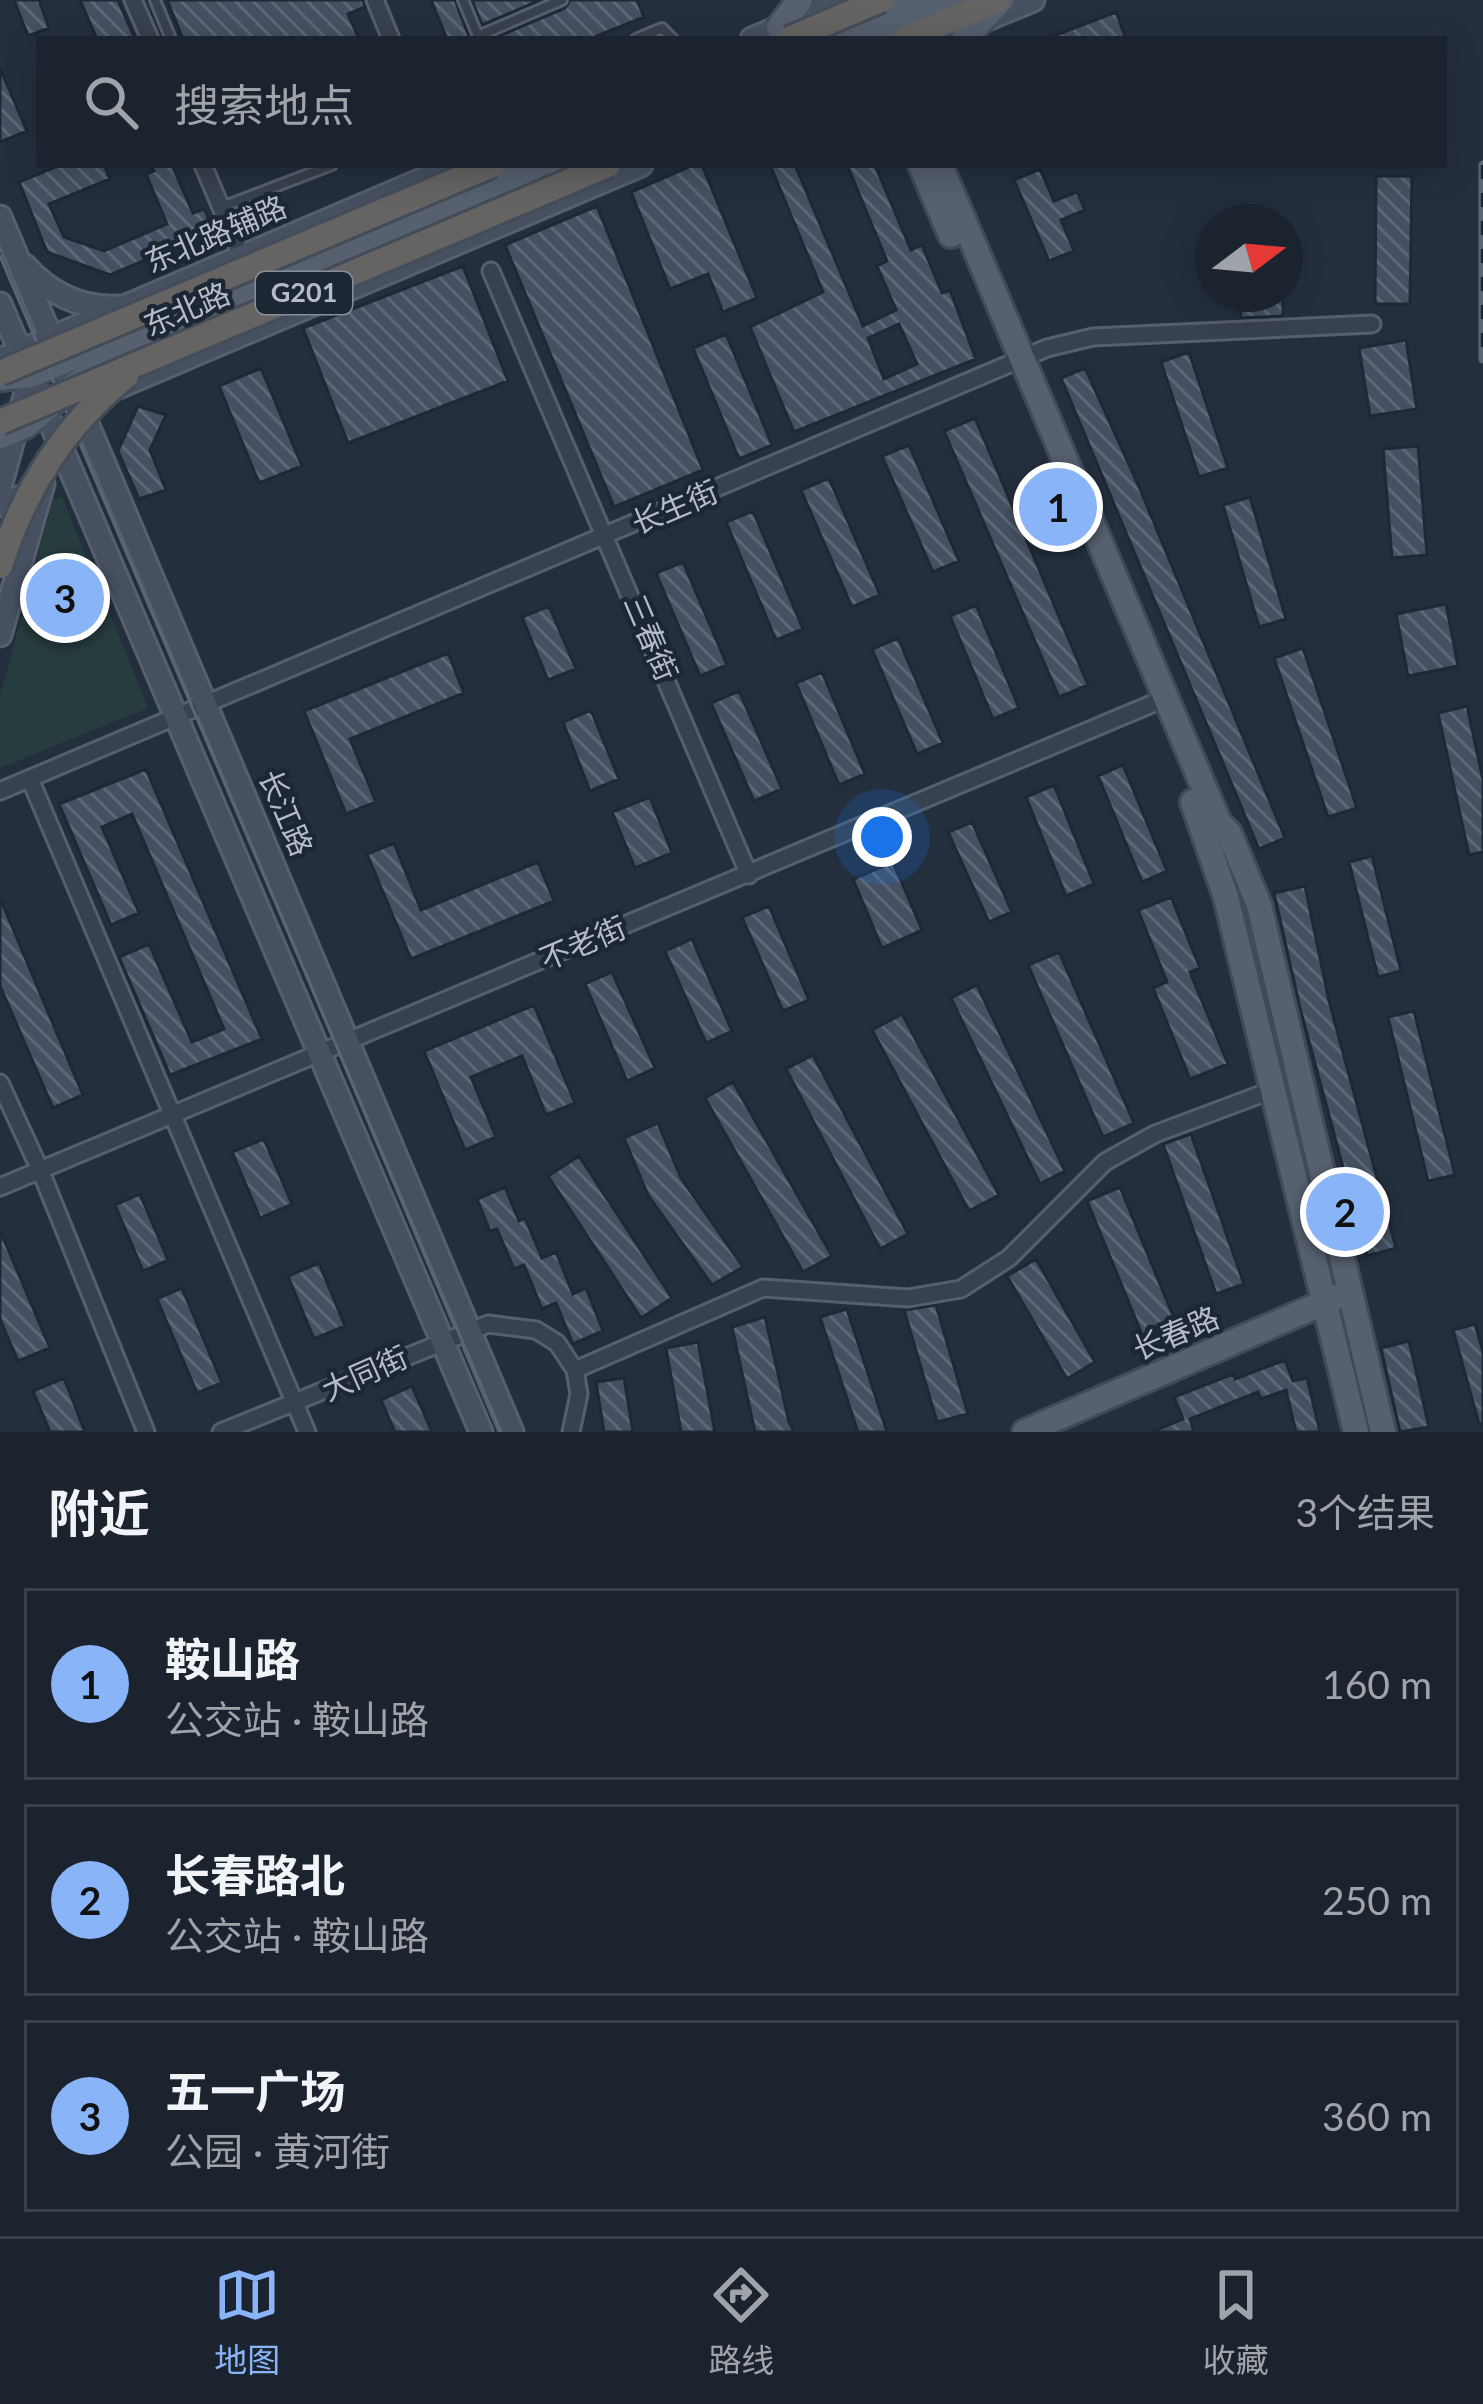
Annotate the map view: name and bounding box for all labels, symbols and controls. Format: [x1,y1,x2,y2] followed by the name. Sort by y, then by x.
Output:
[36,36,1447,168] search box
[78,69,144,135] icon: search
[174,78,354,132] text: 搜索地点
[139,187,291,279] street label: 东北路辅路
[1195,204,1303,312] north arrow
[256,272,352,314] road number: G201
[138,274,235,342] street label: 东北路
[1019,462,1097,552] pin: 1
[626,472,723,540] street label: 长生街
[26,553,104,643] pin: 3
[618,589,686,686] street label: 三春街
[253,764,321,861] street label: 长江路
[852,807,912,867] your location
[534,908,631,976] street label: 不老街
[1306,1167,1384,1257] pin: 2
[1127,1298,1224,1366] street label: 长春路
[316,1337,413,1407] street label: 大同街
[48,1482,150,1543] text: 附近
[1295,1489,1435,1535] text: 3个结果
[165,1632,300,1686] text: 鞍山路
[79,1661,101,1707] text: 1
[1322,1661,1432,1707] text: 160 m
[165,1696,429,1742] text: 公交站 · 鞍山路
[165,1848,345,1902] text: 长春路北
[79,1877,101,1923] text: 2
[1322,1877,1432,1923] text: 250 m
[165,1912,429,1958] text: 公交站 · 鞍山路
[165,2064,345,2118] text: 五一广场
[79,2093,101,2139] text: 3
[1322,2093,1432,2139] text: 360 m
[165,2128,390,2174] text: 公园 · 黄河街
[214,2262,280,2382] tab: 地图
[708,2262,774,2382] tab: 路线
[1203,2262,1269,2382] tab: 收藏

